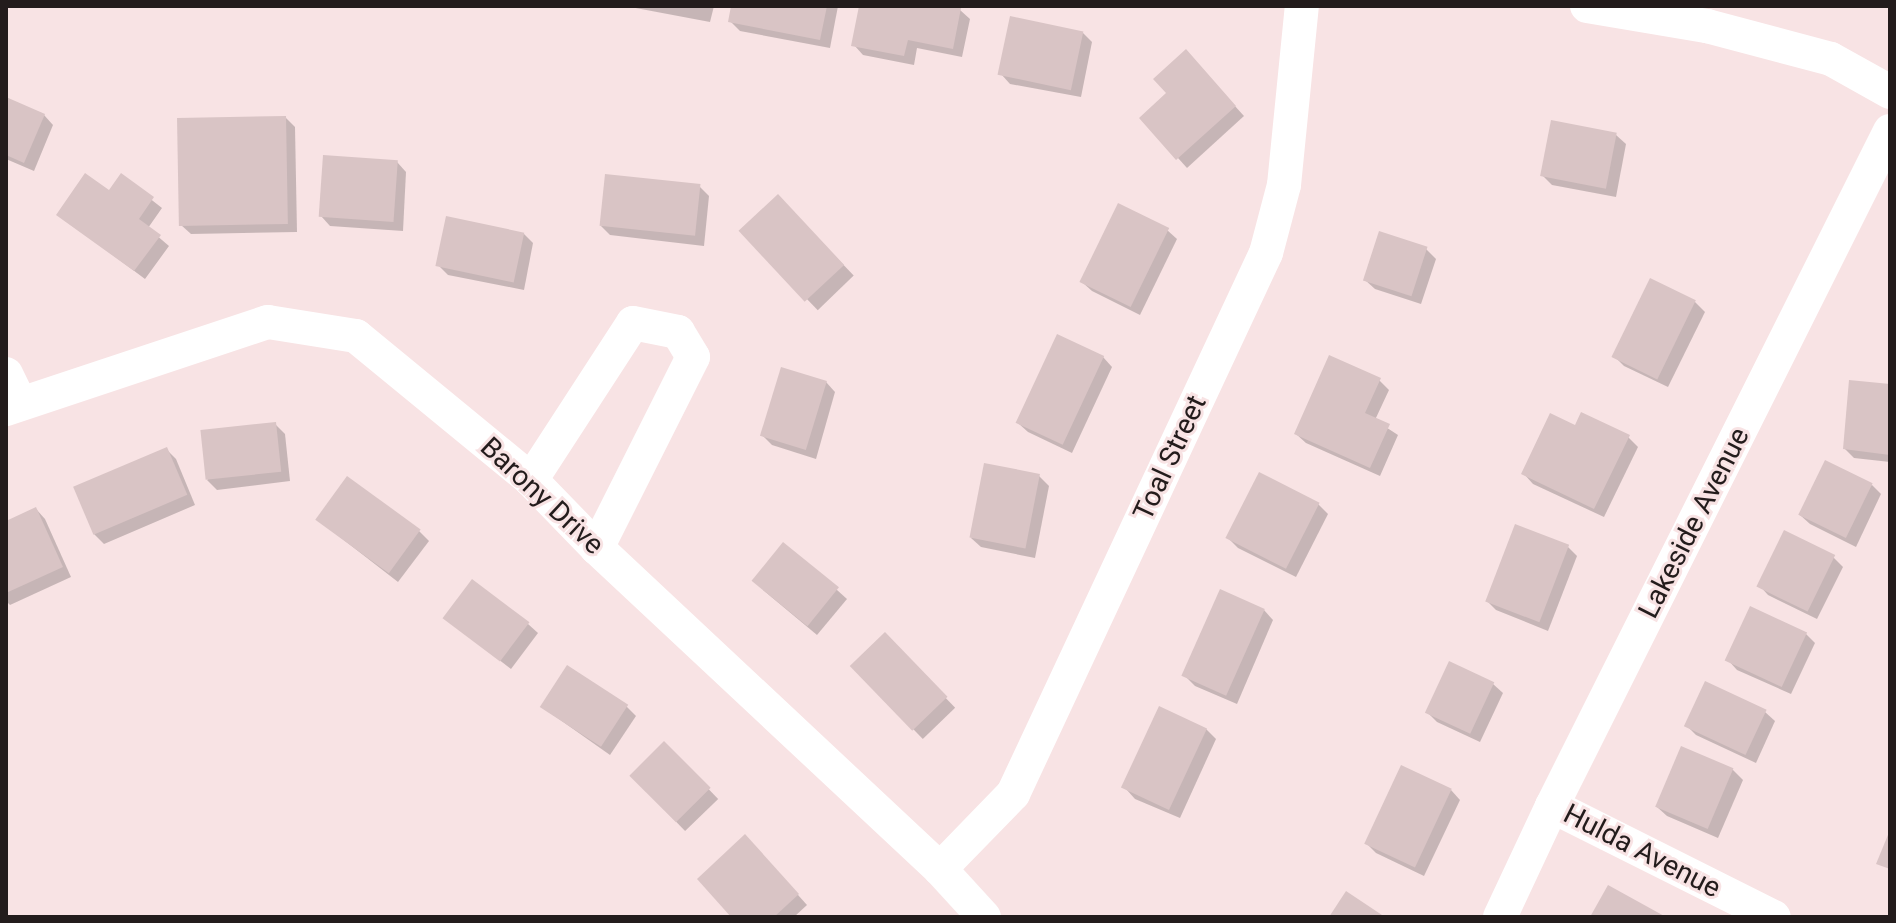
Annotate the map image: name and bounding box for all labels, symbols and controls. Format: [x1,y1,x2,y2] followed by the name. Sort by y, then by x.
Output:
[1126,390,1214,526] street label: Toal Street
[1631,422,1757,624] street label: Lakeside Avenue
[473,430,611,562] street label: Barony Drive
[1558,797,1726,905] street label: Hulda Avenue

